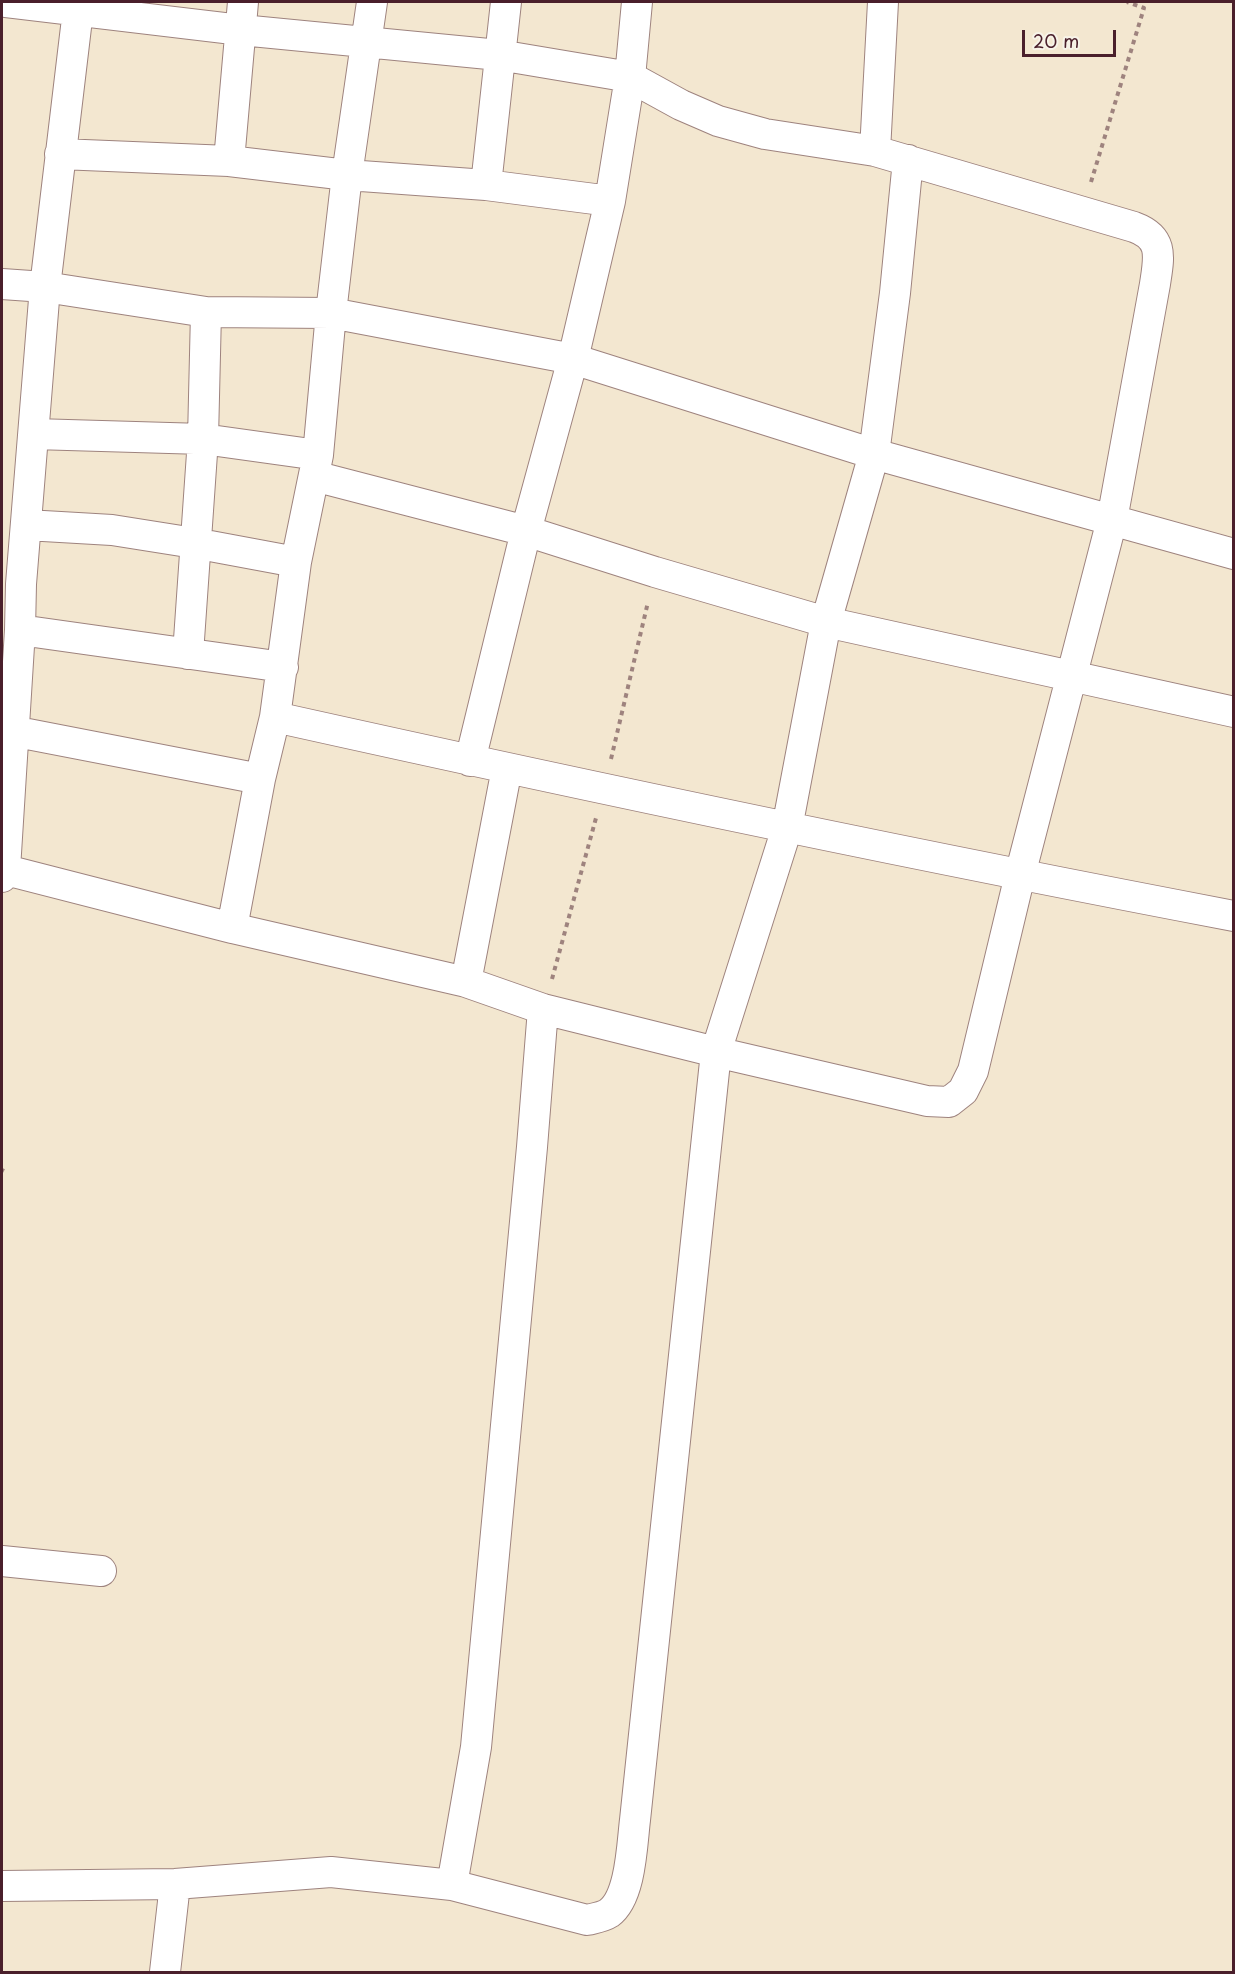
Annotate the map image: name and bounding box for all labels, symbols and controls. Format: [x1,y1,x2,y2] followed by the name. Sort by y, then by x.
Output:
[1025,18,1120,56] scale bar
[1033,27,1079,54] text: 20 m

